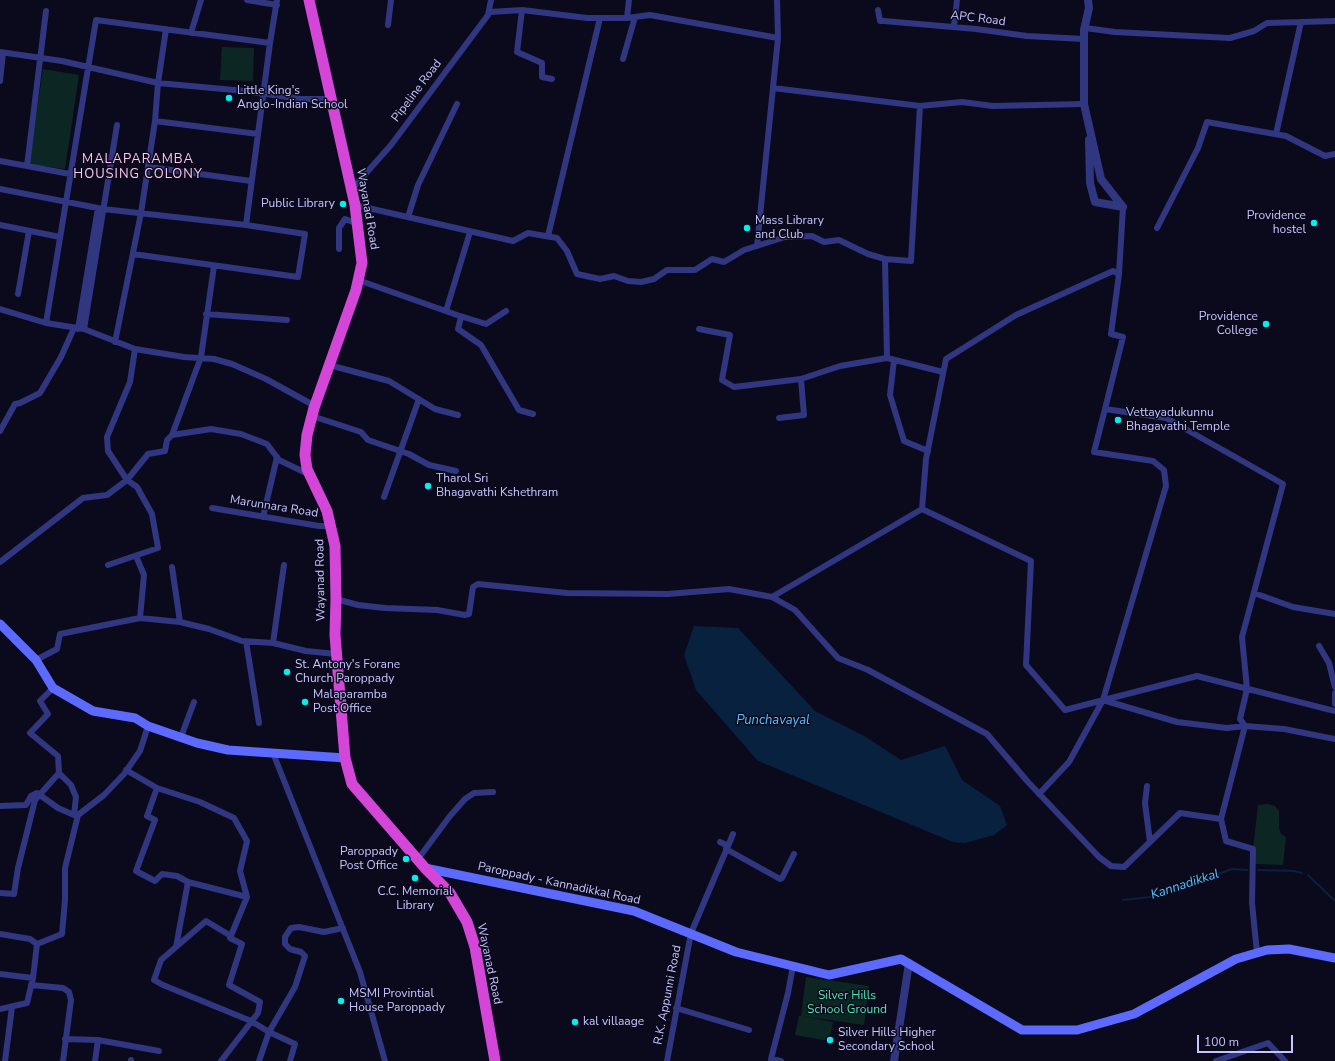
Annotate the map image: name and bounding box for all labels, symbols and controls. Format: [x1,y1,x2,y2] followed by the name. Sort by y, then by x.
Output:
[950,8,1006,30] street label: APC Road
[389,57,445,125] street label: Pipeline Road
[237,84,348,112] place label: Little King's Anglo-Indian School
[224,93,234,103] marker: Little King's Anglo-Indian School
[73,152,203,183] district label: MALAPARAMBA HOUSING COLONY
[353,167,381,251] street label: Wayanad Road
[261,197,335,211] place label: Public Library
[338,199,348,209] marker: Public Library
[1247,209,1306,237] place label: Providence hostel
[755,214,824,242] place label: Mass Library and Club
[1309,218,1319,228] marker: Providence hostel
[742,223,752,233] marker: Mass Library and Club
[1199,310,1258,338] place label: Providence College
[1261,319,1271,329] marker: Providence College
[1126,406,1230,434] place label: Vettayadukunnu Bhagavathi Temple
[1113,415,1123,425] marker: Vettayadukunnu Bhagavathi Temple
[436,472,558,500] place label: Tharol Sri Bhagavathi Kshethram
[423,481,433,491] marker: Tharol Sri Bhagavathi Kshethram
[229,493,319,521] street label: Marunnara Road
[313,539,329,621] street label: Wayanad Road
[295,658,400,686] place label: St. Antony's Forane Church Paroppady
[282,667,292,677] marker: St. Antony's Forane Church Paroppady
[313,688,387,716] place label: Malaparamba Post Office
[300,697,310,707] marker: Malaparamba Post Office
[736,713,810,729] water label: Punchavayal
[339,845,398,873] place label: Paroppady Post Office
[401,854,411,864] marker: Paroppady Post Office
[476,860,642,908] street label: Paroppady - Kannadikkal Road
[1149,867,1221,903] water label: Kannadikkal
[410,873,420,883] marker: C.C. Memorial Library
[377,885,453,913] place label: C.C. Memorial Library
[473,922,505,1006] street label: Wayanad Road
[651,944,685,1046] street label: R.K. Appunni Road
[349,987,445,1015] place label: MSMI Provintial House Paroppady
[807,989,887,1017] park label: Silver Hills School Ground
[336,996,346,1006] marker: MSMI Provintial House Paroppady
[583,1015,644,1029] place label: kal villaage
[570,1017,580,1027] marker: kal villaage
[838,1026,936,1054] place label: Silver Hills Higher Secondary School
[1199,1027,1295,1053] scale bar
[1204,1034,1239,1050] text: 100 m
[825,1035,835,1045] marker: Silver Hills Higher Secondary School

